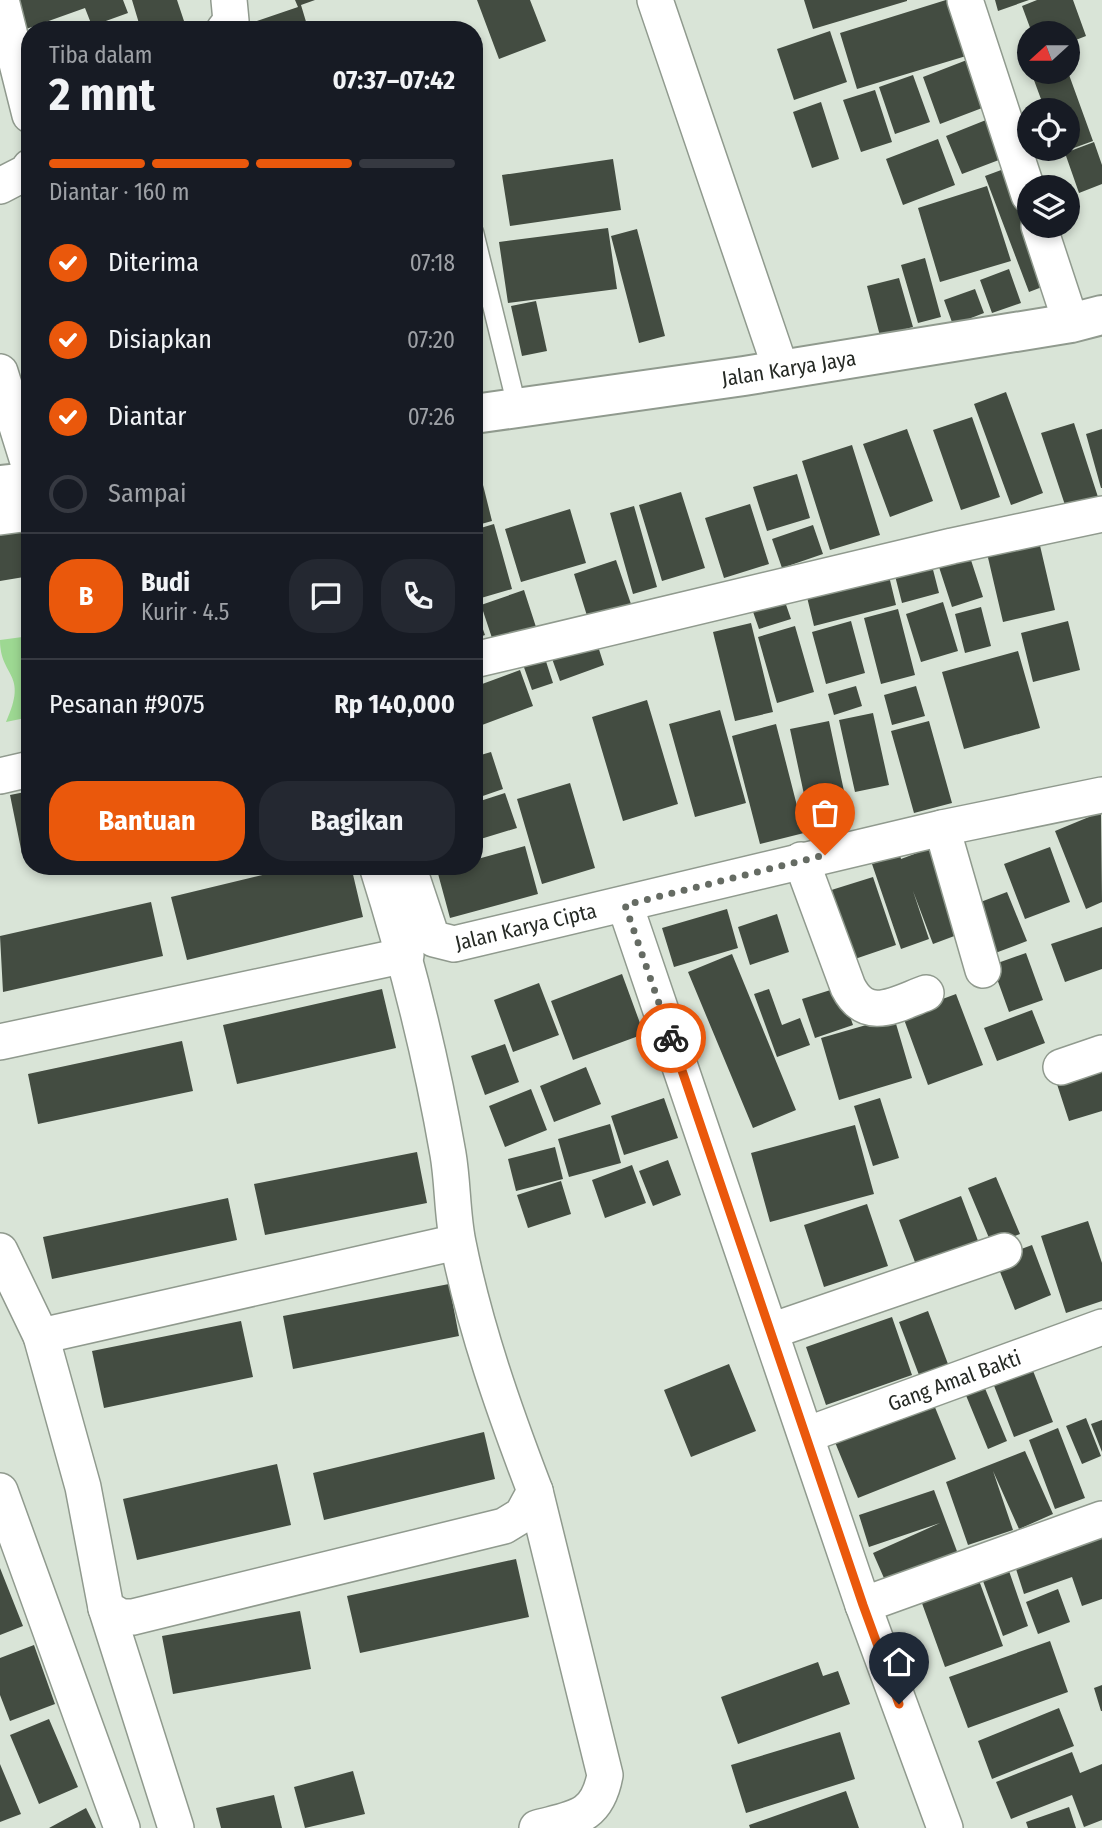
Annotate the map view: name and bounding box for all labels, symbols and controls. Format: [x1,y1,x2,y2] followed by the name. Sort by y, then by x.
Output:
[1017,21,1080,84] north arrow
[1017,21,1080,238] map controls
[49,41,152,69] text: Tiba dalam
[332,65,455,96] text: 07:37–07:42
[49,67,155,122] text: 2 mnt
[1017,98,1080,161] button: locate
[1017,175,1080,238] button: layers
[49,178,189,206] text: Diantar · 160 m
[49,244,87,282] icon: check
[108,247,199,278] text: Diterima
[410,249,455,277] text: 07:18
[49,321,87,359] icon: check
[108,324,212,355] text: Disiapkan
[407,326,455,354] text: 07:20
[720,345,858,392] street label: Jalan Karya Jaya
[49,398,87,436] icon: check
[108,401,186,432] text: Diantar
[408,403,455,431] text: 07:26
[108,478,187,509] text: Sampai
[289,559,363,633] button: chat
[381,559,455,633] button: phone
[141,567,190,598] text: Budi
[79,581,93,612] text: B
[141,598,229,626] text: Kurir · 4.5
[49,689,205,720] text: Pesanan #9075
[334,689,455,720] text: Rp 140,000
[49,781,245,861] button: Bantuan
[259,781,455,861] button: Bagikan
[795,783,855,855] pin
[806,794,844,832] icon: bag
[452,898,599,956] street label: Jalan Karya Cipta
[636,1003,706,1073] courier
[652,1019,690,1057] icon: bike
[884,1345,1025,1417] street label: Gang Amal Bakti
[869,1632,929,1704] pin
[880,1643,918,1681] icon: home

